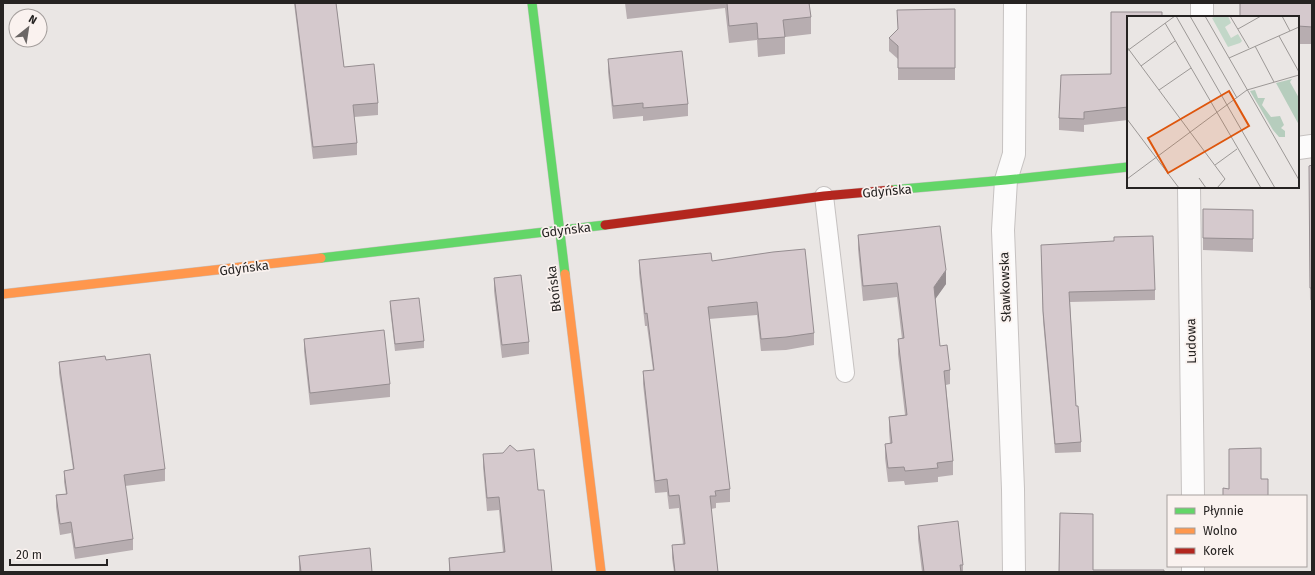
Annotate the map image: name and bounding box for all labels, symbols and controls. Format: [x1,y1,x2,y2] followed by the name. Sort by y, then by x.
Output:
[8,8,48,48] north arrow
[26,12,39,27] text: N
[1127,16,1299,188] inset map
[862,181,912,201] street label: Gdyńska
[540,220,592,240] street label: Gdyńska
[996,252,1014,322] street label: Sławkowska
[218,258,270,278] street label: Gdyńska
[544,265,564,313] street label: Błońska
[1183,318,1199,364] street label: Ludowa
[1167,495,1307,567] legend
[1203,504,1244,518] text: Płynnie
[1203,524,1237,538] text: Wolno
[10,541,107,567] scale bar
[1203,544,1235,558] text: Korek
[16,548,42,562] text: 20 m

